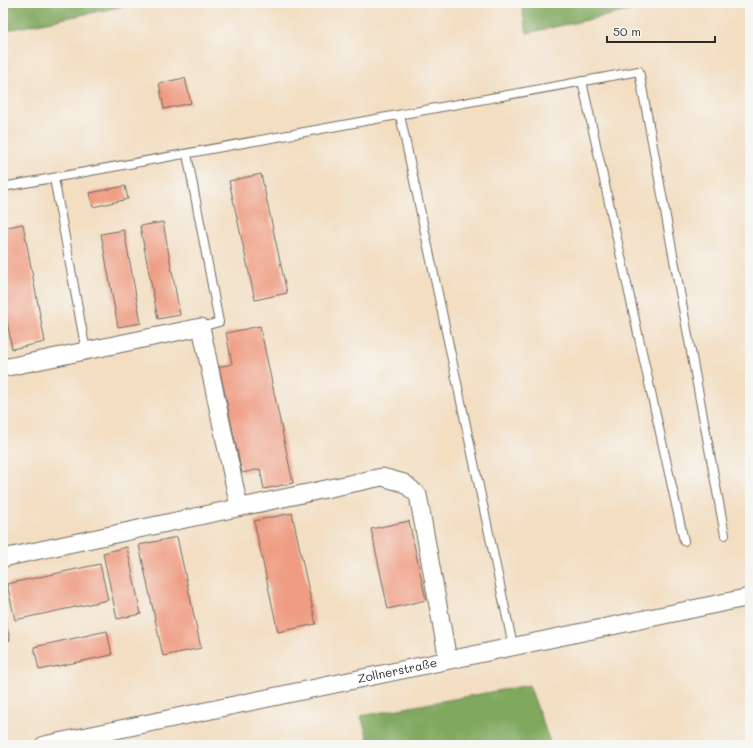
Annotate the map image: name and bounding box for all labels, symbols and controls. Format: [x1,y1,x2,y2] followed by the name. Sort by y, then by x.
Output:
[607,18,715,44] scale bar
[613,23,641,39] text: 50 m
[356,654,438,686] street label: Zollnerstraße

